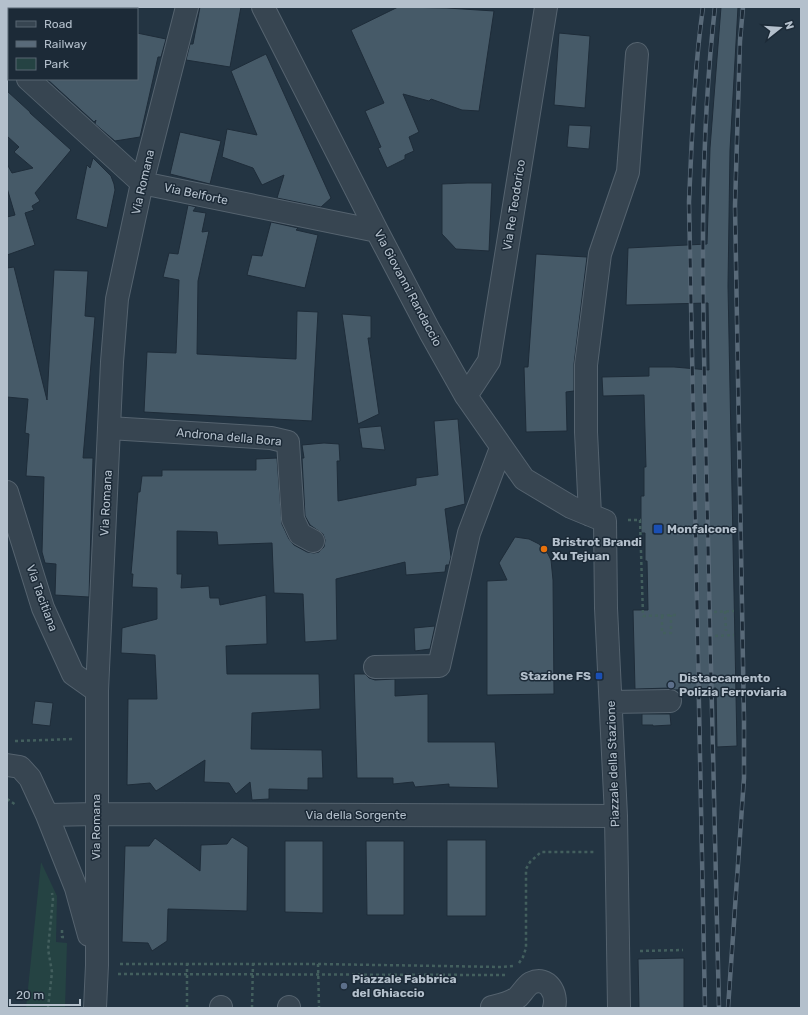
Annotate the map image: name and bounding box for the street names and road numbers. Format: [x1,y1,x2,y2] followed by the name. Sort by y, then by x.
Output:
[129,148,157,216] street label: Via Romana
[500,158,528,251] street label: Via Re Teodorico
[163,180,230,208] street label: Via Belforte
[371,227,445,349] street label: Via Giovanni Randaccio
[176,425,282,449] street label: Androna della Bora
[97,470,115,536] street label: Via Romana
[23,563,61,633] street label: Via Tacitiana
[604,700,622,827] street label: Piazzale della Stazione
[89,794,103,860] street label: Via Romana
[306,808,407,822] street label: Via della Sorgente

